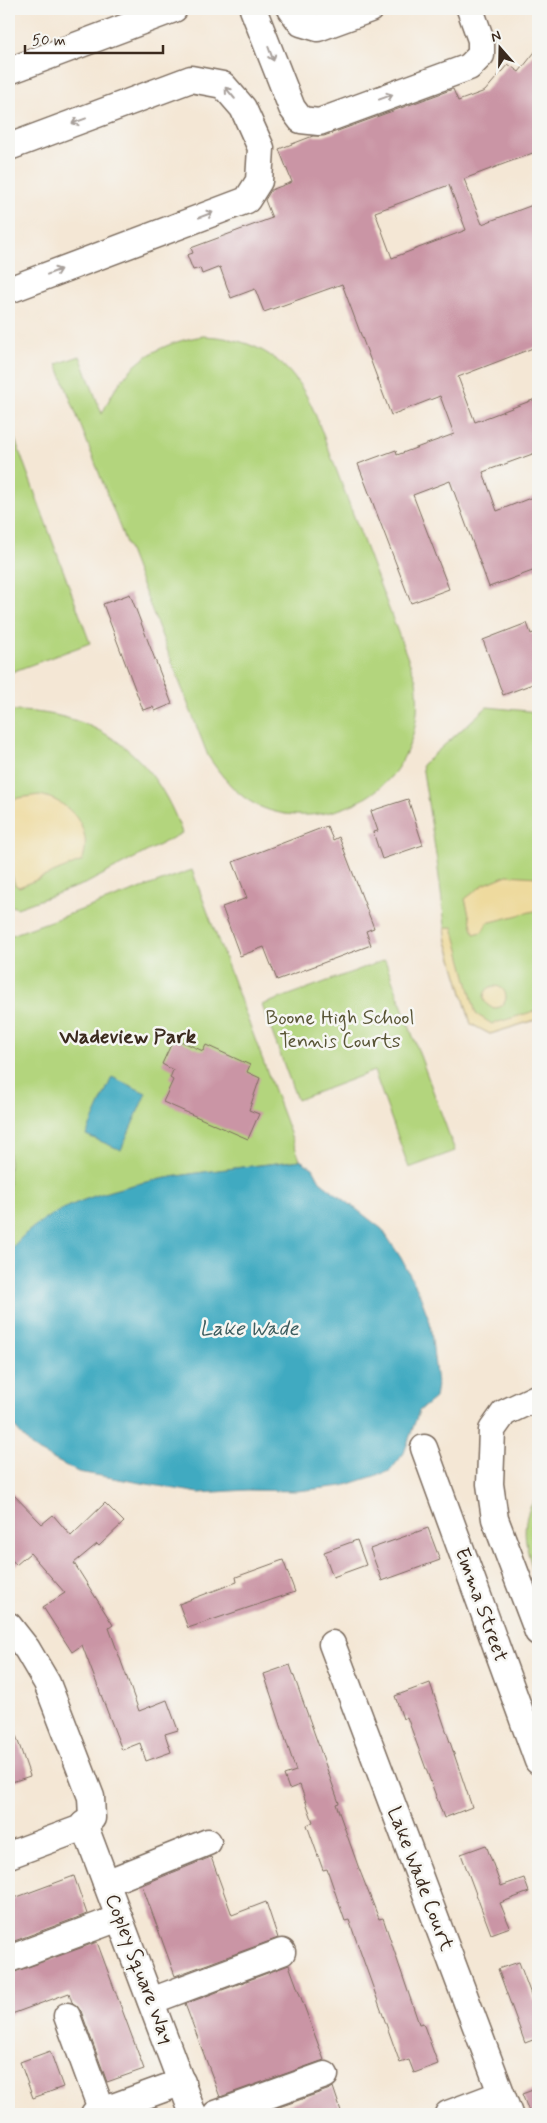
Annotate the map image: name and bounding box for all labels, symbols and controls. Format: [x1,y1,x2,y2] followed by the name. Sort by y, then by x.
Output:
[25,22,162,54] scale bar
[474,22,524,72] north arrow
[488,27,503,47] text: N
[32,31,66,51] text: 50 m
[267,46,276,61] one-way arrow
[224,86,235,99] one-way arrow
[378,92,394,101] one-way arrow
[72,117,87,126] one-way arrow
[198,210,213,219] one-way arrow
[47,267,62,276] one-way arrow
[266,1005,414,1055] park label: Boone High School Tennis Courts
[59,1023,197,1051] district label: Wadeview Park
[199,1315,299,1343] water label: Lake Wade
[448,1544,514,1666] street label: Emma Street
[380,1803,460,1955] street label: Lake Wade Court
[98,1890,180,2048] street label: Copley Square Way

